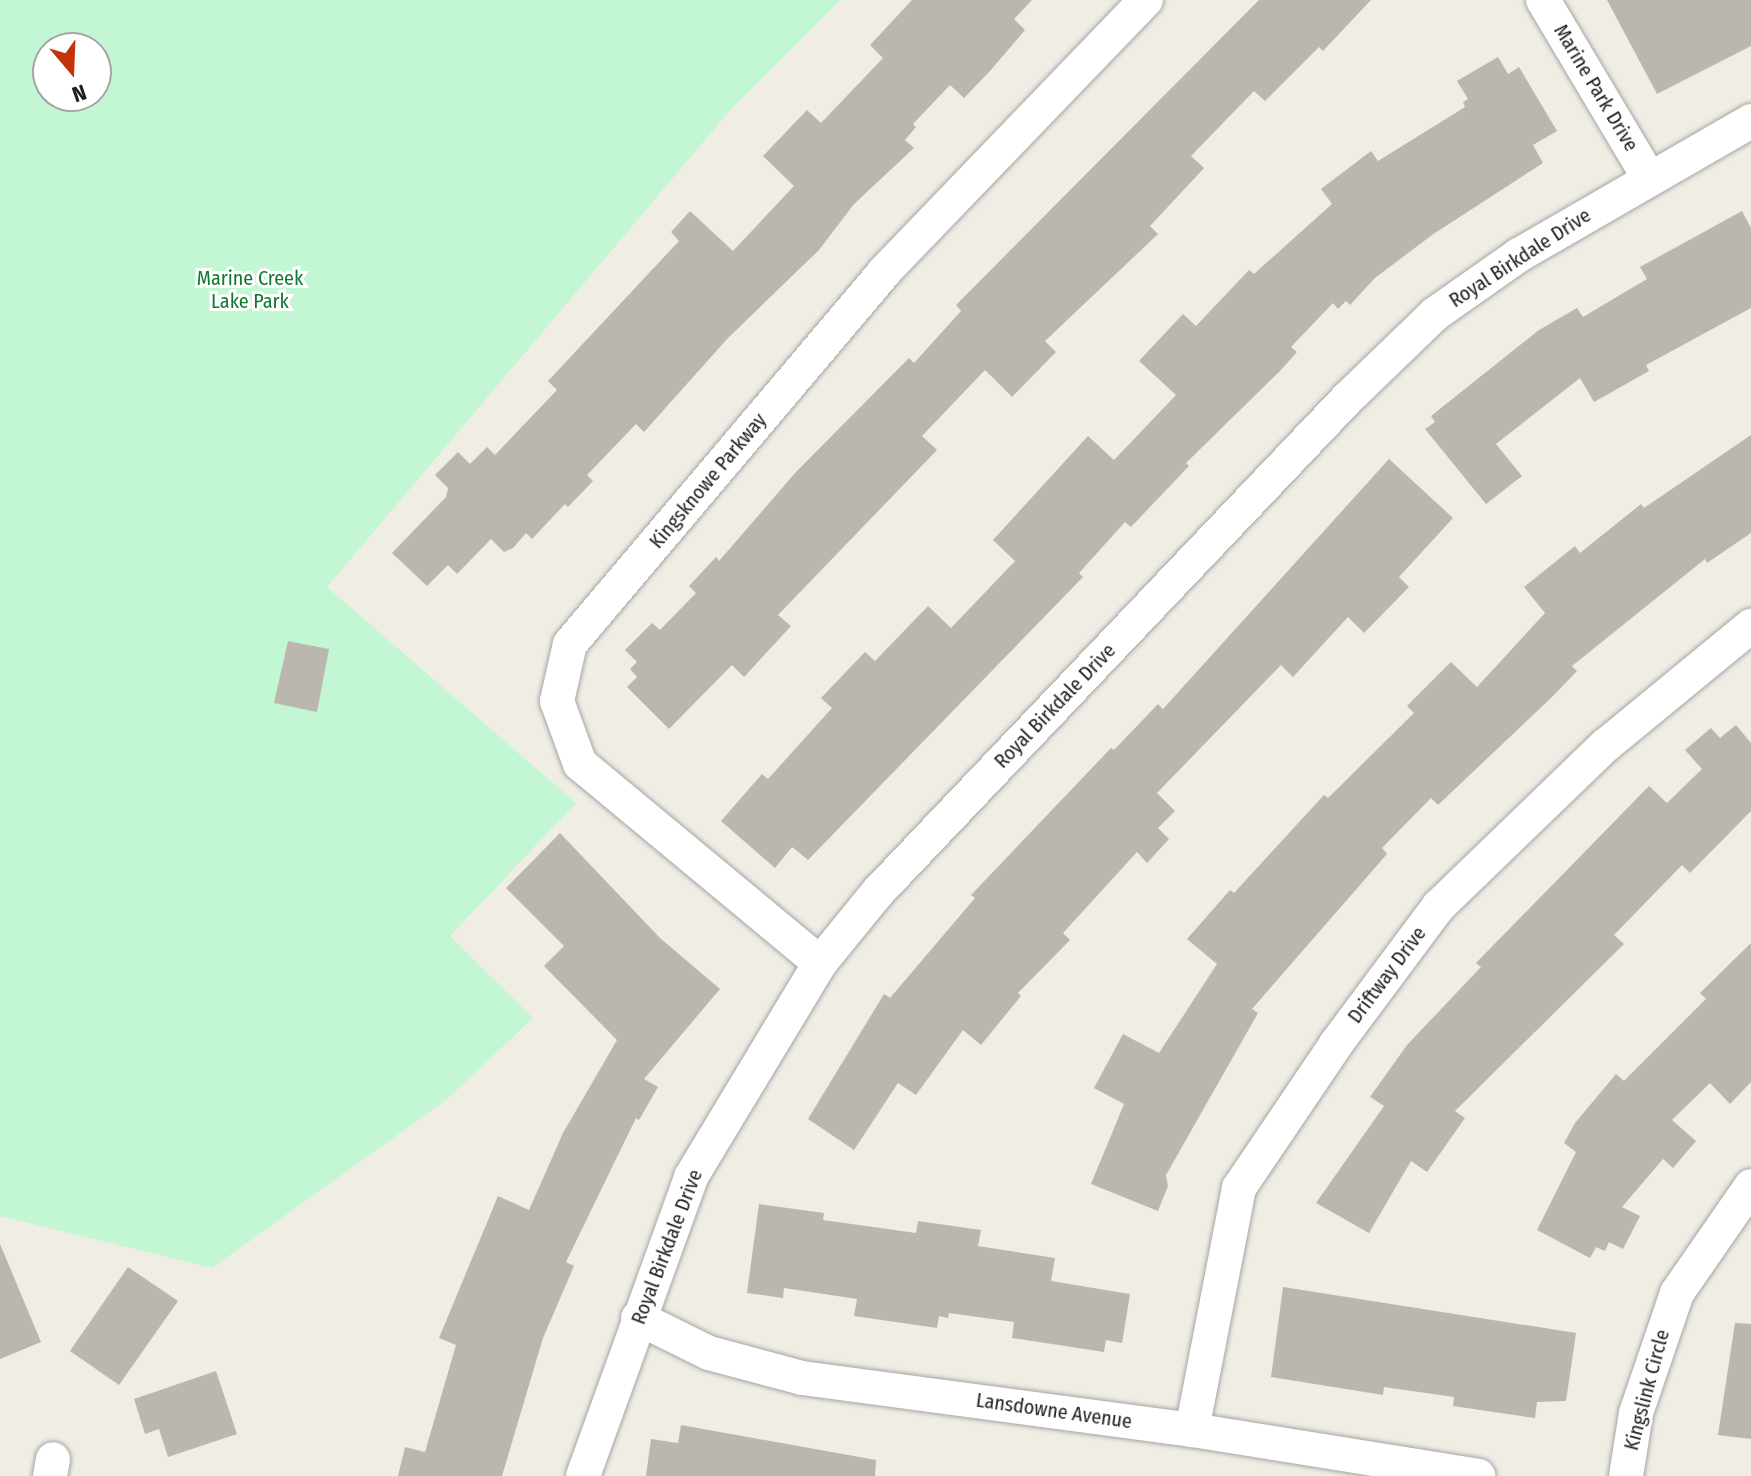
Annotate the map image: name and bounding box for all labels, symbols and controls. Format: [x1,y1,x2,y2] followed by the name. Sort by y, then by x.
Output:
[1549,20,1643,156] street label: Marine Park Drive
[32,32,112,112] north arrow
[69,78,90,108] text: N
[1445,203,1595,313] street label: Royal Birkdale Drive
[197,267,303,314] park label: Marine Creek Lake Park
[645,409,771,553] street label: Kingsknowe Parkway
[989,639,1121,773] street label: Royal Birkdale Drive
[1343,922,1431,1028] street label: Driftway Drive
[626,1166,708,1328] street label: Royal Birkdale Drive
[1619,1327,1675,1453] street label: Kingslink Circle
[975,1388,1133,1434] street label: Lansdowne Avenue

